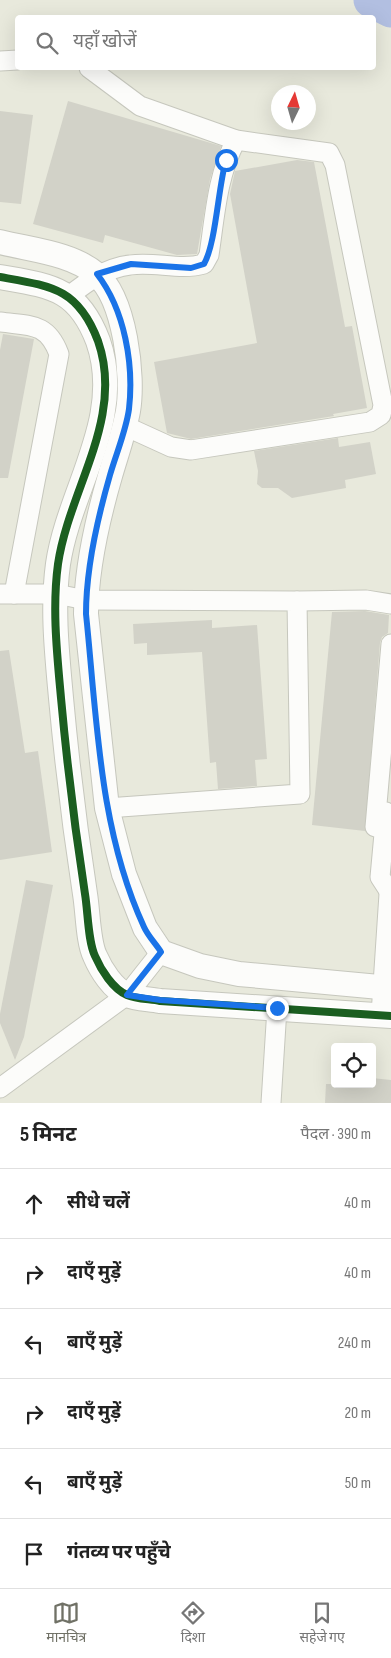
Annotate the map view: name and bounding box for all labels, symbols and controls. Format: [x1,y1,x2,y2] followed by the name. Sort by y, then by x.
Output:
[15,15,376,70] search box
[33,29,61,57] icon: search
[73,30,137,53] text: यहाँ खोजें
[271,85,316,130] north arrow
[215,149,238,172] route start
[266,997,289,1020] route end
[331,1043,376,1088] map controls
[331,1043,376,1088] button: locate
[20,1122,77,1147] text: 5 मिनट
[301,1125,371,1144] text: पैदल · 390 m
[20,1190,48,1218] icon: ahead
[67,1191,130,1214] text: सीधे चलें
[344,1194,371,1213] text: 40 m
[20,1260,48,1288] icon: right
[67,1261,121,1284] text: दाएँ मुड़ें
[344,1264,371,1283] text: 40 m
[20,1330,48,1358] icon: left
[67,1331,122,1354] text: बाएँ मुड़ें
[338,1334,371,1353] text: 240 m
[20,1400,48,1428] icon: right
[67,1401,121,1424] text: दाएँ मुड़ें
[344,1404,371,1423] text: 20 m
[20,1470,48,1498] icon: left
[67,1471,122,1494] text: बाएँ मुड़ें
[345,1474,371,1493] text: 50 m
[20,1540,48,1568] icon: arrive
[67,1541,171,1564] text: गंतव्य पर पहुँचे
[46,1599,86,1648] tab: मानचित्र
[179,1599,207,1648] tab: दिशा
[300,1599,345,1648] tab: सहेजे गए

